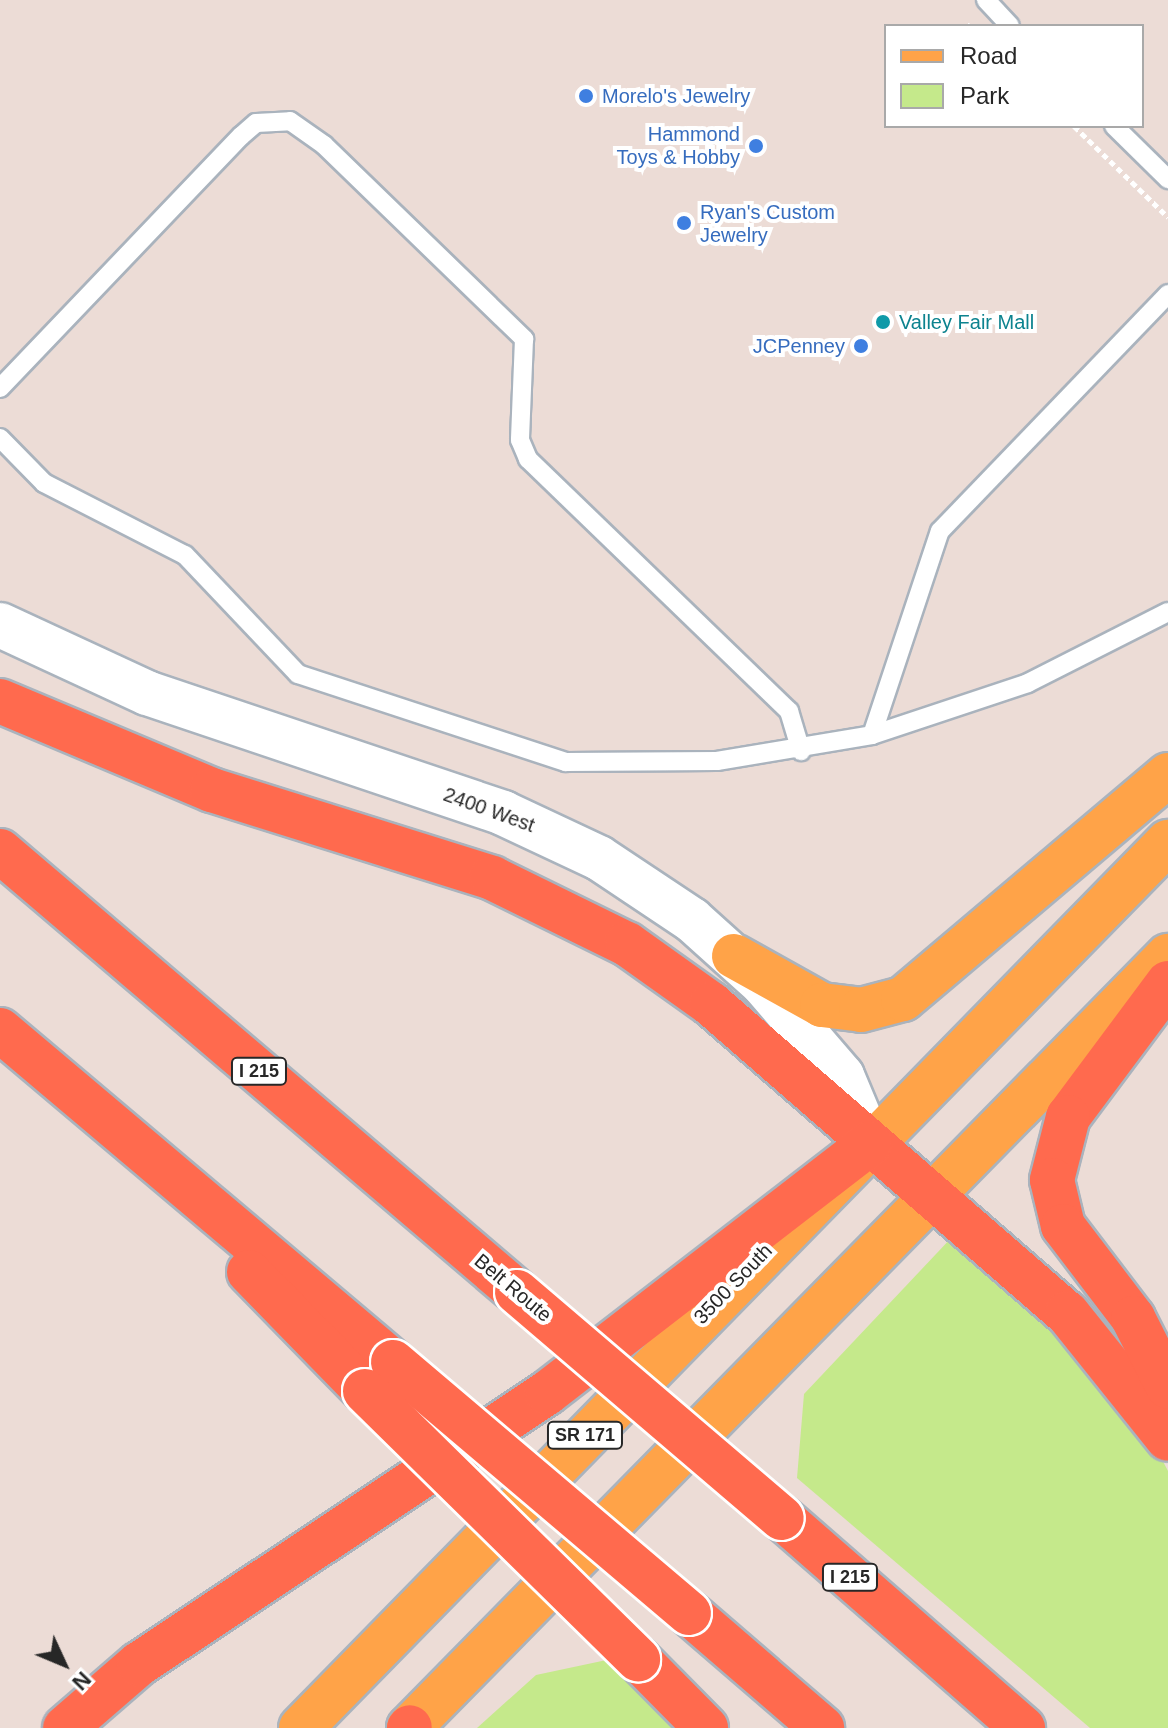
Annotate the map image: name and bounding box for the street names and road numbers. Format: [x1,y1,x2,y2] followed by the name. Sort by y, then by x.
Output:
[440,782,538,838] street label: 2400 West
[229,1057,289,1085] road number: I 215
[689,1239,777,1329] street label: 3500 South
[470,1249,556,1327] street label: Belt Route
[545,1421,625,1449] road number: SR 171
[820,1563,880,1591] road number: I 215

